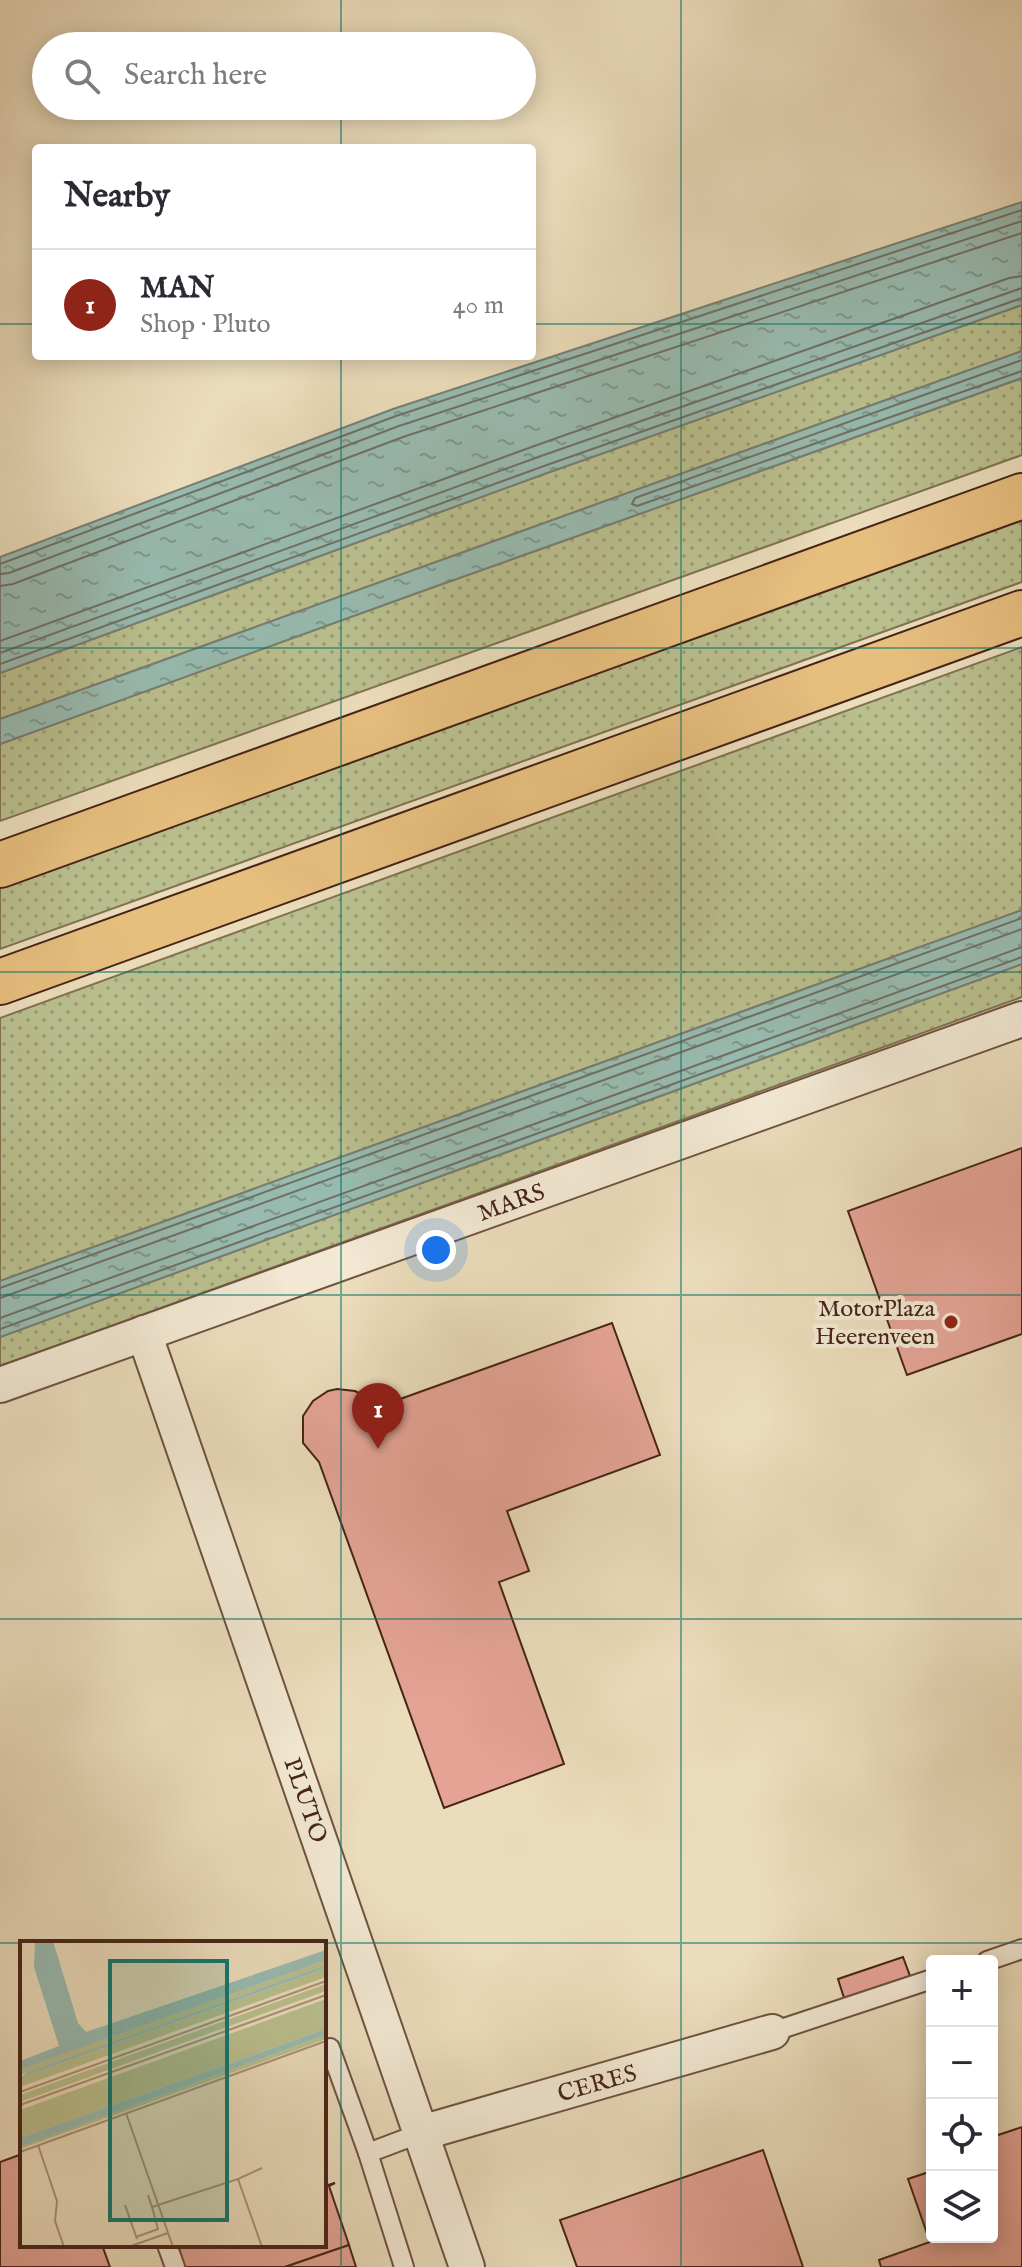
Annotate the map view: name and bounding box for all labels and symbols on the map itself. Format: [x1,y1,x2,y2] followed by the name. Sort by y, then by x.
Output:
[474,1177,549,1230] street label: MARS
[416,1230,456,1270] your location
[815,1294,936,1353] place label: MotorPlaza Heerenveen
[942,1313,960,1331] marker: MotorPlaza Heerenveen
[352,1383,404,1449] pin: 1
[276,1754,334,1847] street label: PLUTO
[20,1941,326,2247] inset map
[554,2058,641,2110] street label: CERES

